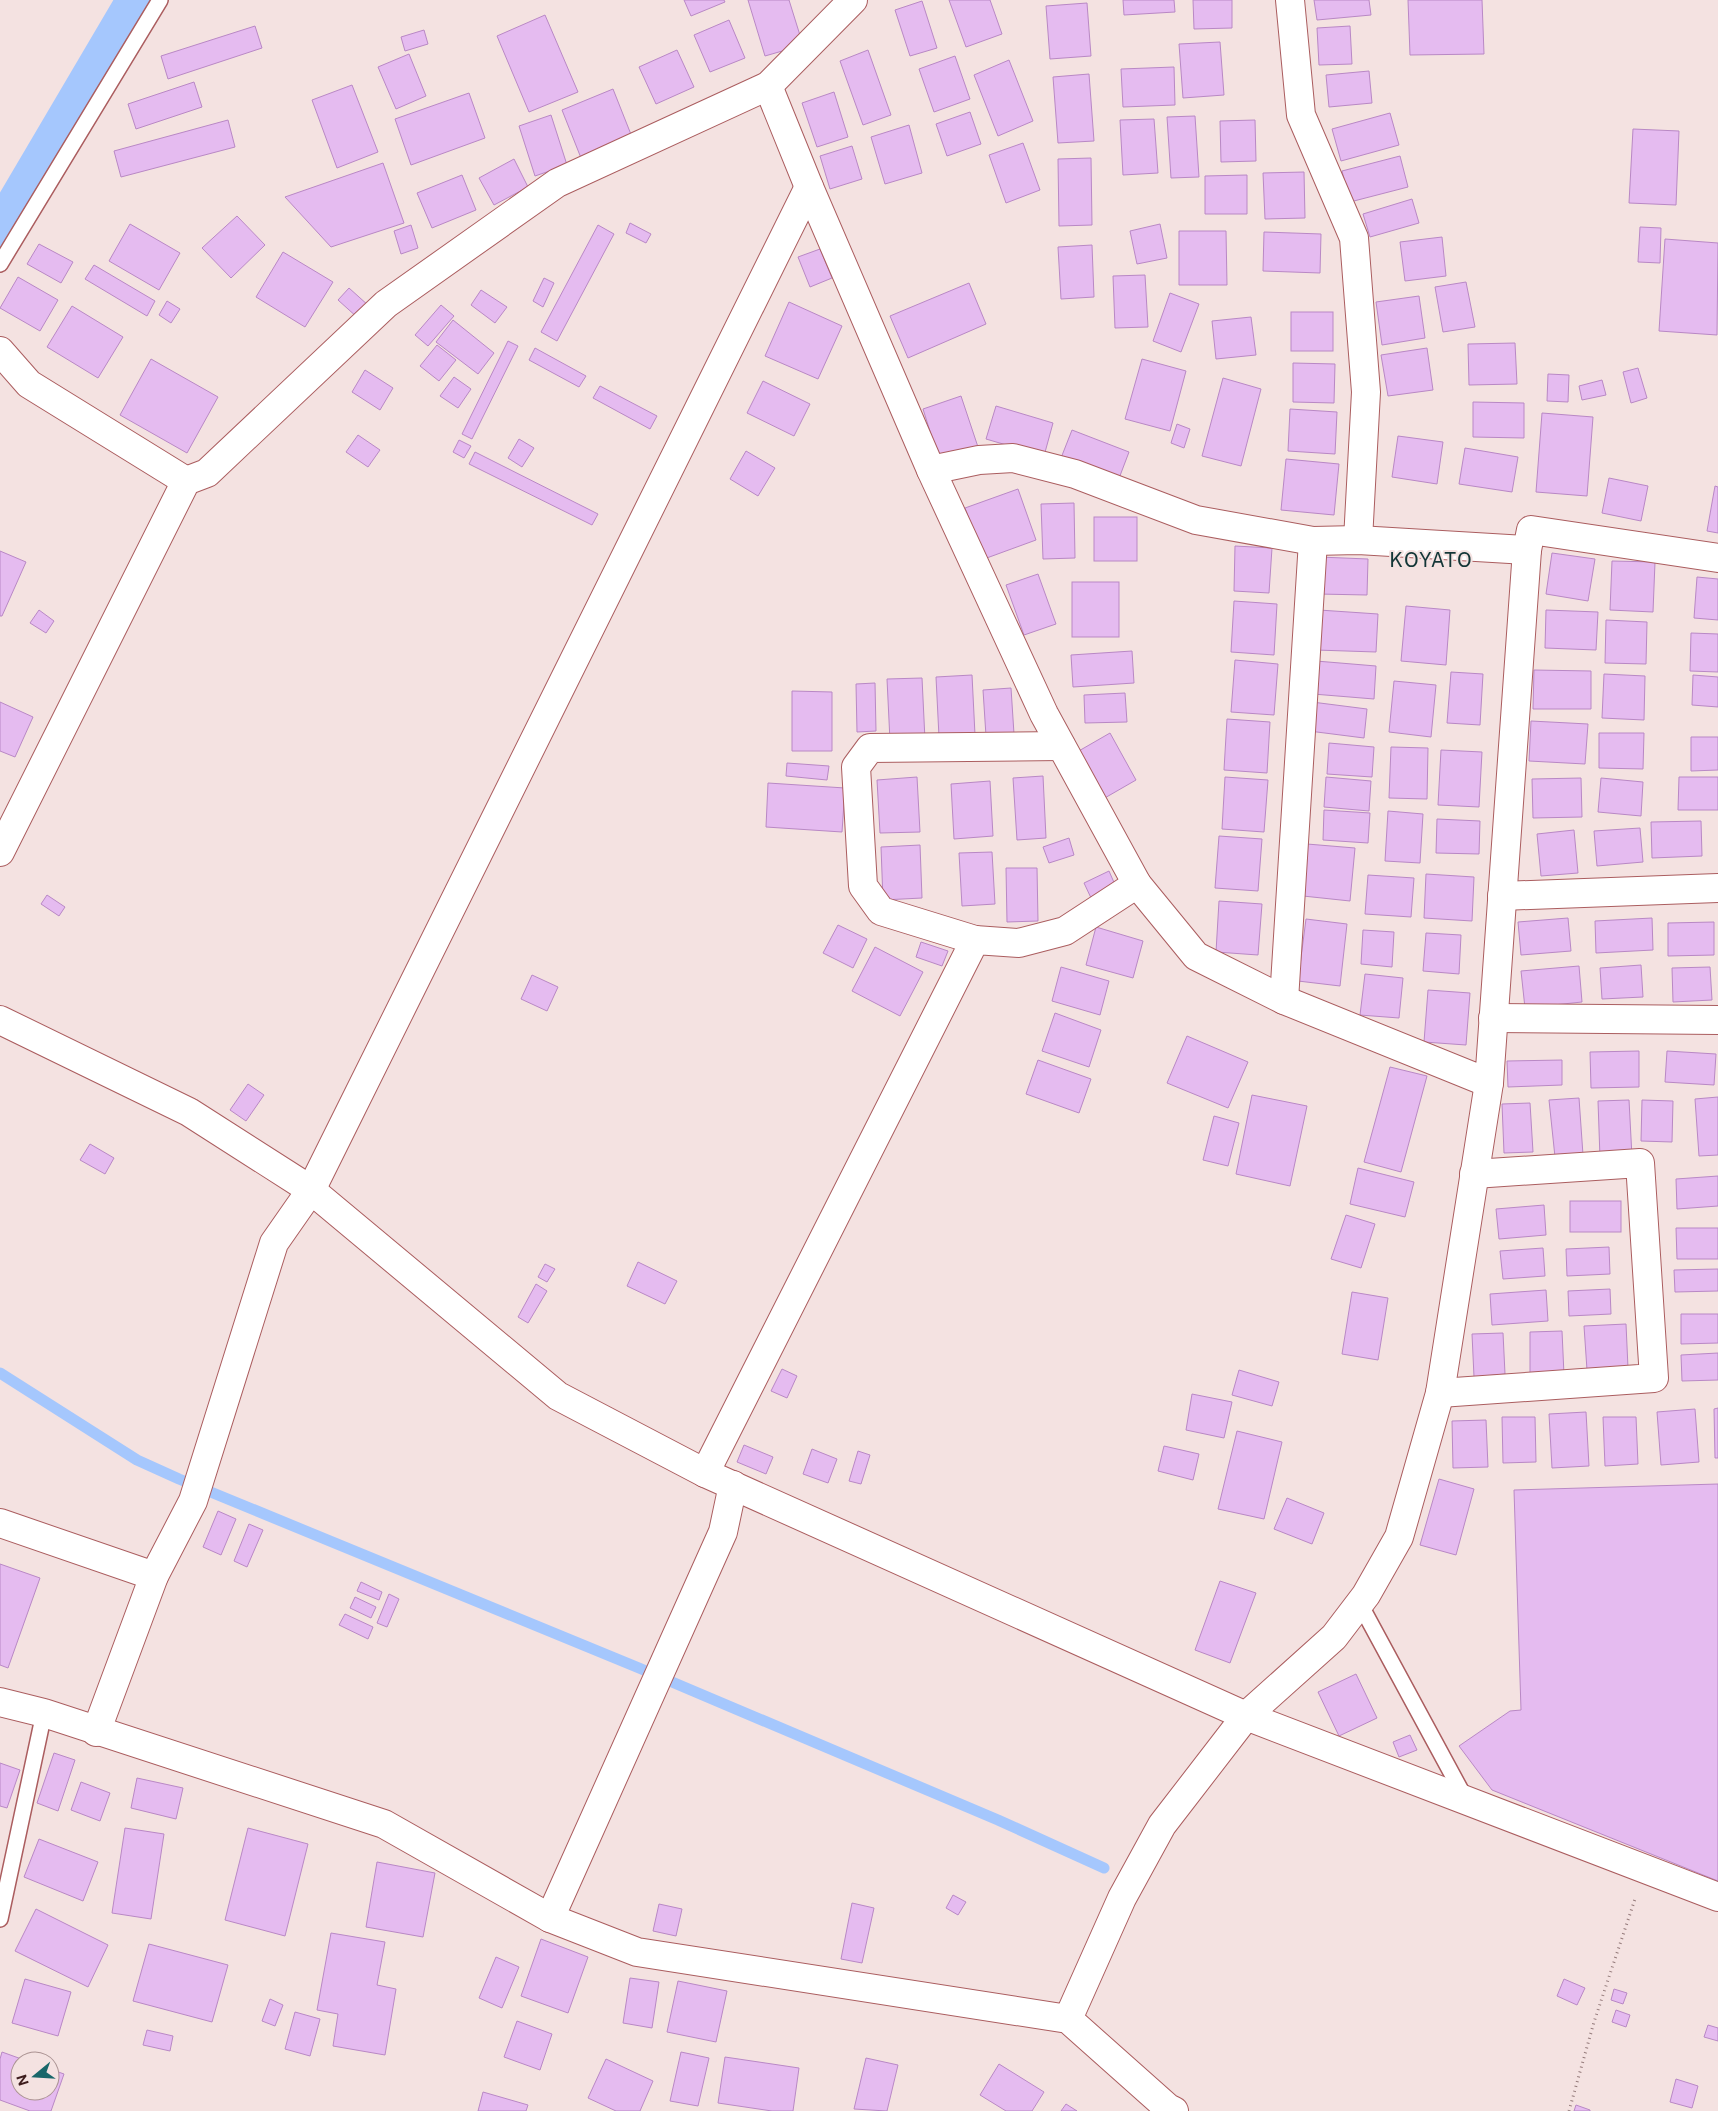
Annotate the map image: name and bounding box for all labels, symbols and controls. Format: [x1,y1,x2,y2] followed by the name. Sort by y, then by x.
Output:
[1389,548,1473,572] district label: KOYATO
[10,2051,60,2101] north arrow
[13,2072,32,2088] text: N

